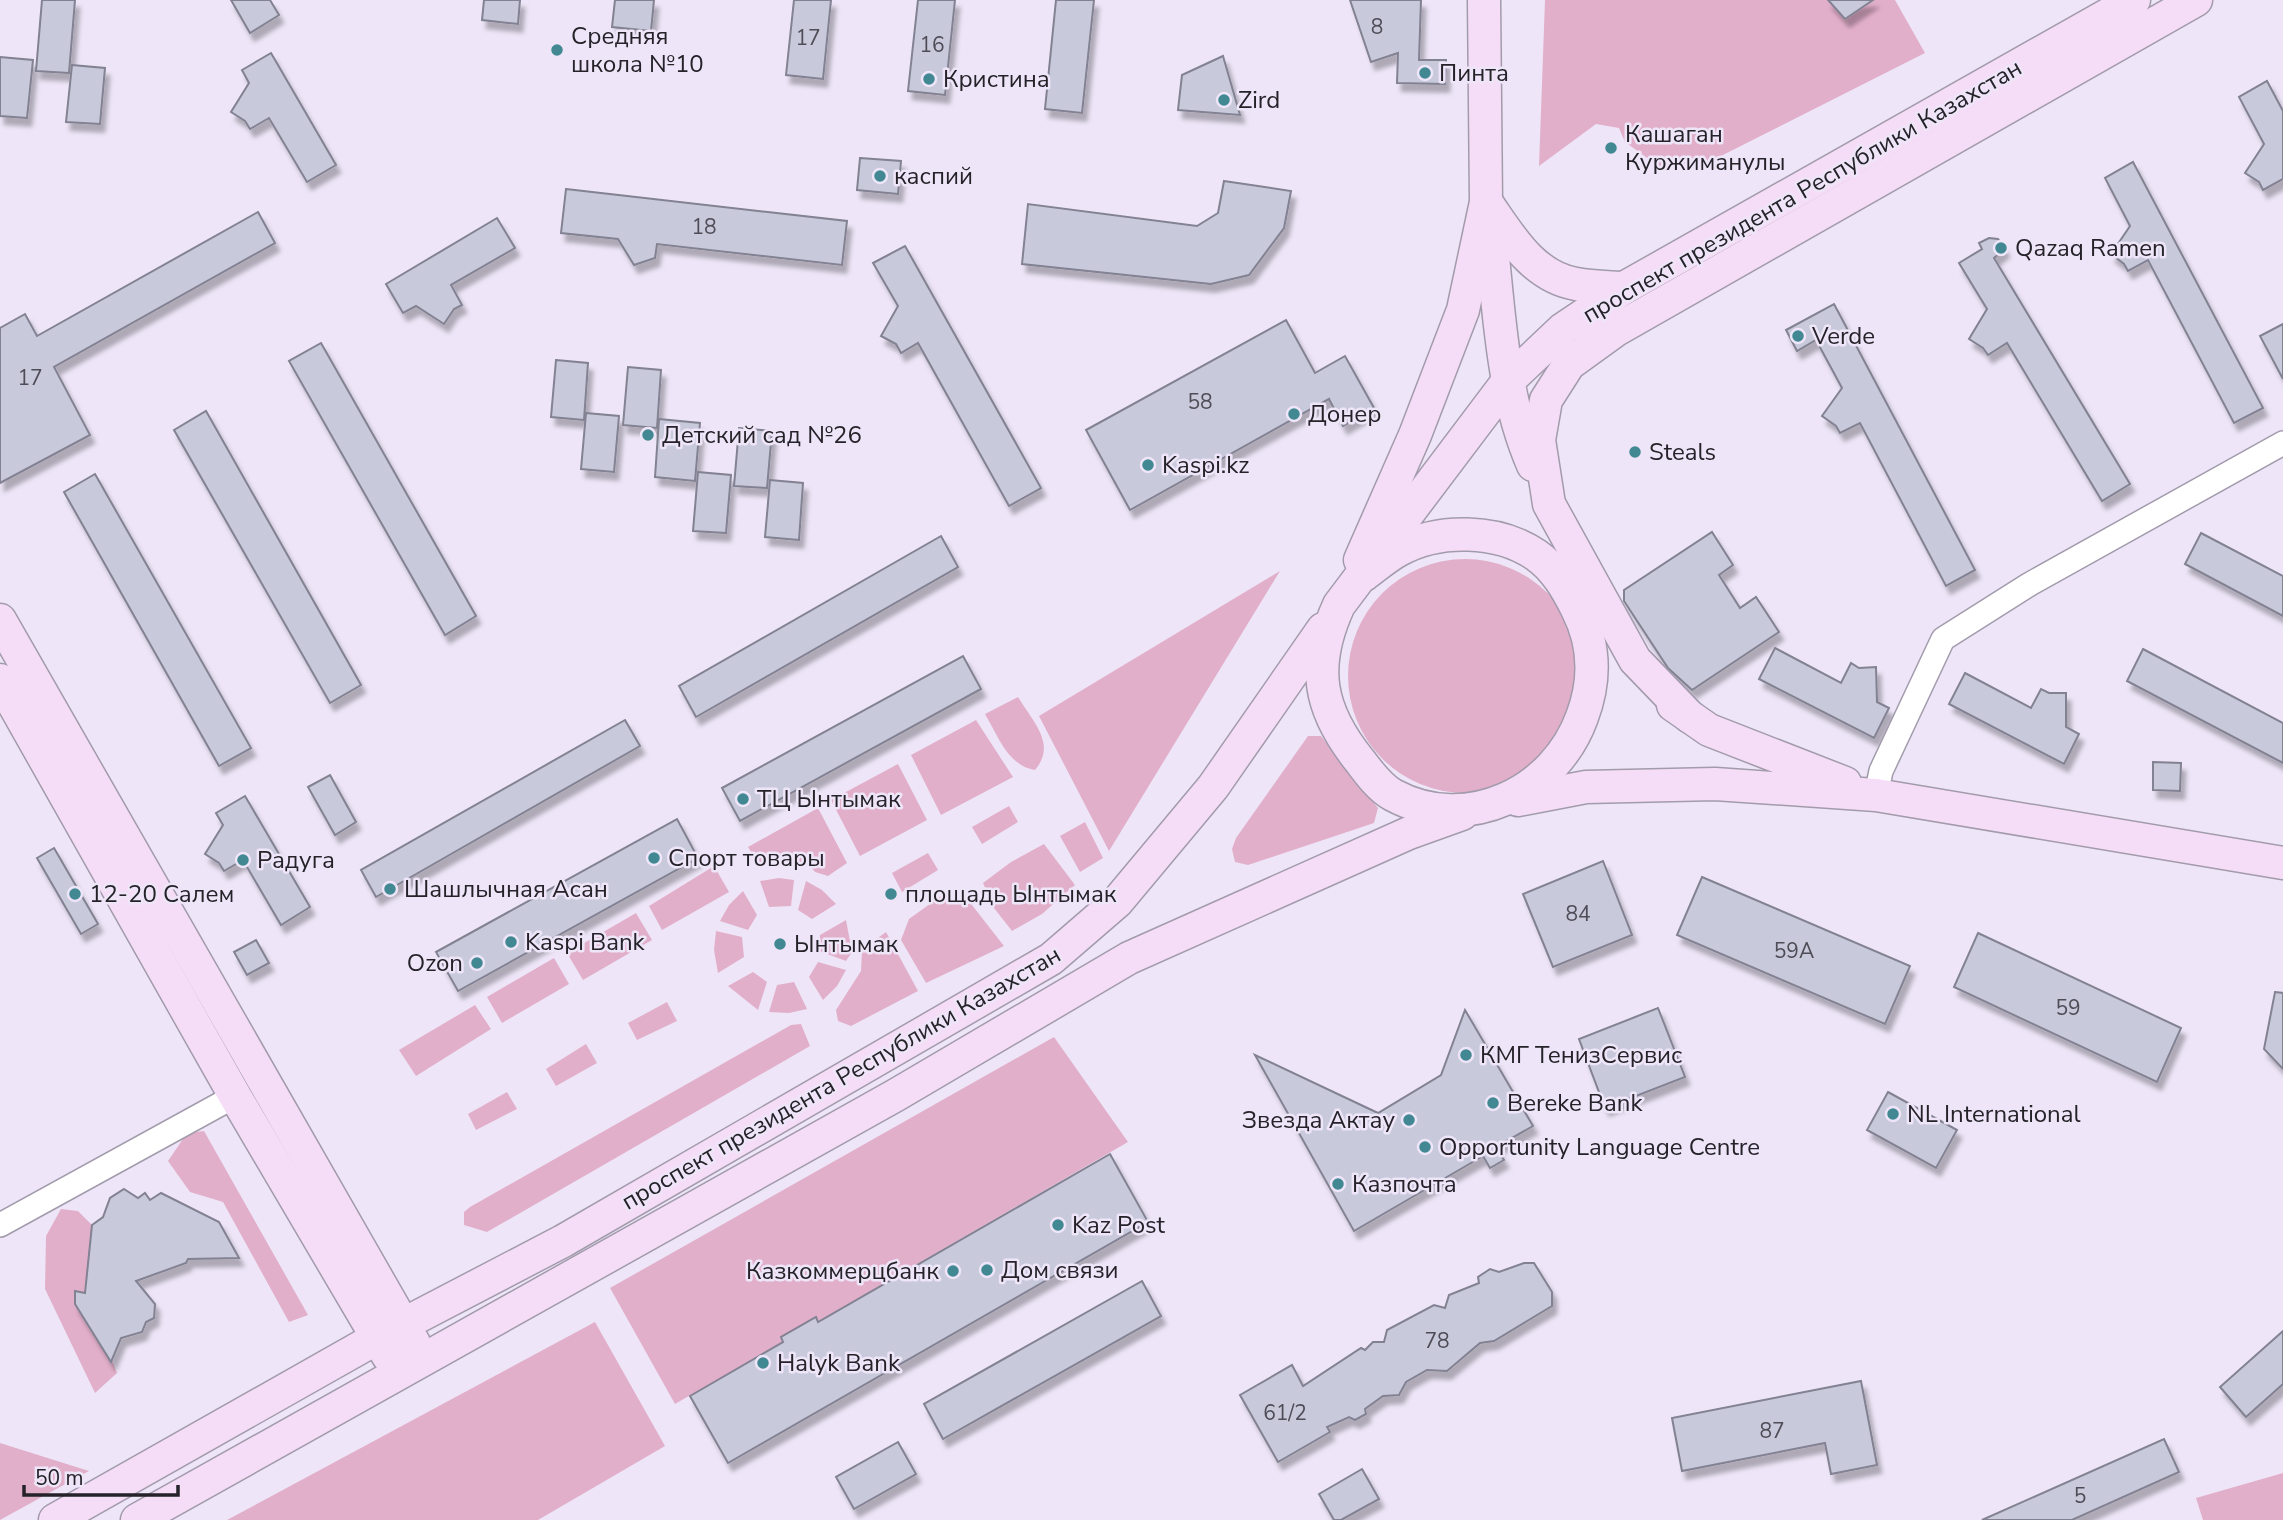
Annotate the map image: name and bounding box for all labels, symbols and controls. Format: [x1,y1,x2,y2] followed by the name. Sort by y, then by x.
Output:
[1371,13,1383,41] house number: 8
[571,20,704,80] place label: Средняя школа №10
[795,24,821,52] house number: 17
[919,31,945,59] house number: 16
[549,42,565,58] marker: Средняя школа №10
[1576,52,2028,330] street label: проспект президента Республики Казахстан
[1439,57,1509,89] place label: Пинта
[943,63,1050,95] place label: Кристина
[1417,65,1433,81] marker: Пинта
[921,71,937,87] marker: Кристина
[1238,84,1280,116] place label: Zird
[1216,92,1232,108] marker: Zird
[1625,118,1785,178] place label: Кашаган Куржиманулы
[1603,140,1619,156] marker: Кашаган Куржиманулы
[894,160,973,192] place label: каспий
[872,168,888,184] marker: каспий
[691,213,717,241] house number: 18
[2015,232,2166,264] place label: Qazaq Ramen
[1993,240,2009,256] marker: Qazaq Ramen
[1811,320,1875,352] place label: Verde
[1790,328,1806,344] marker: Verde
[17,364,43,392] house number: 17
[1187,388,1213,416] house number: 58
[1308,398,1382,430] place label: Донер
[1286,406,1302,422] marker: Донер
[662,419,862,451] place label: Детский сад №26
[640,427,656,443] marker: Детский сад №26
[1649,436,1716,468] place label: Steals
[1627,444,1643,460] marker: Steals
[1162,449,1249,481] place label: Kaspi.kz
[1140,457,1156,473] marker: Kaspi.kz
[757,783,901,815] place label: ТЦ Ынтымак
[735,791,751,807] marker: ТЦ Ынтымак
[668,842,825,874] place label: Спорт товары
[257,844,335,876] place label: Радуга
[646,850,662,866] marker: Спорт товары
[235,852,251,868] marker: Радуга
[404,873,608,905] place label: Шашлычная Асан
[89,878,234,910] place label: 12-20 Салем
[905,878,1117,910] place label: площадь Ынтымак
[382,881,398,897] marker: Шашлычная Асан
[67,886,83,902] marker: 12-20 Салем
[883,886,899,902] marker: площадь Ынтымак
[1565,900,1591,928] house number: 84
[525,926,646,958] place label: Kaspi Bank
[794,928,899,960] place label: Ынтымак
[503,934,519,950] marker: Kaspi Bank
[772,936,788,952] marker: Ынтымак
[1774,937,1814,965] house number: 59А
[615,939,1067,1217] street label: проспект президента Республики Казахстан
[407,947,463,979] place label: Ozon
[469,955,485,971] marker: Ozon
[2055,994,2081,1022] house number: 59
[1480,1039,1682,1071] place label: КМГ ТенизСервис
[1458,1047,1474,1063] marker: КМГ ТенизСервис
[1507,1087,1643,1119] place label: Bereke Bank
[1485,1095,1501,1111] marker: Bereke Bank
[1907,1098,2081,1130] place label: NL International
[1242,1104,1395,1136] place label: Звезда Актау
[1885,1106,1901,1122] marker: NL International
[1401,1112,1417,1128] marker: Звезда Актау
[1439,1131,1760,1163] place label: Opportunity Language Centre
[1417,1139,1433,1155] marker: Opportunity Language Centre
[1352,1168,1457,1200] place label: Казпочта
[1330,1176,1346,1192] marker: Казпочта
[1072,1209,1165,1241] place label: Kaz Post
[1050,1217,1066,1233] marker: Kaz Post
[1001,1254,1119,1286] place label: Дом связи
[746,1255,939,1287] place label: Казкоммерцбанк
[979,1262,995,1278] marker: Дом связи
[945,1263,961,1279] marker: Казкоммерцбанк
[1424,1327,1450,1355] house number: 78
[777,1347,901,1379] place label: Halyk Bank
[755,1355,771,1371] marker: Halyk Bank
[1263,1399,1307,1427] house number: 61/2
[1759,1417,1785,1445] house number: 87
[24,1454,178,1498] scale bar
[35,1464,84,1492] text: 50 m
[2074,1482,2086,1510] house number: 5

